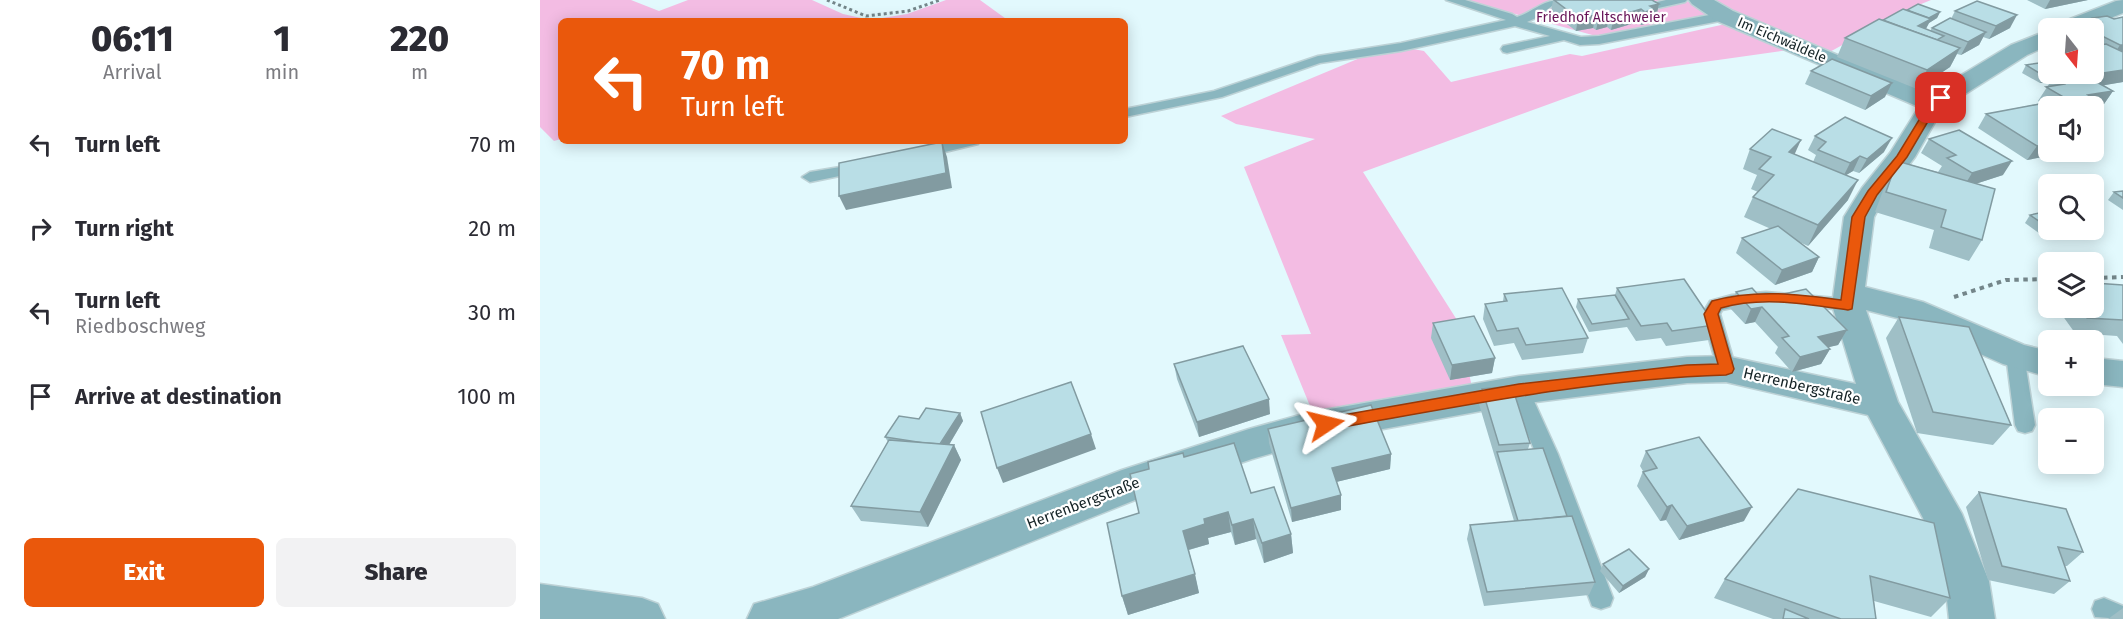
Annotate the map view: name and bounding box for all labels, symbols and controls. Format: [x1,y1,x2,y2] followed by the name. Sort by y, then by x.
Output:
[1536,9,1666,26] park label: Friedhof Altschweier
[1735,14,1829,66] street label: Im Eichwäldele
[91,17,174,61] text: 06:11
[273,17,290,61] text: 1
[390,17,449,61] text: 220
[2038,18,2104,84] north arrow
[2038,18,2104,474] map controls
[681,40,770,90] text: 70 m
[582,42,660,120] icon: left
[103,60,162,84] text: Arrival
[265,60,299,84] text: min
[411,60,428,84] text: m
[1915,72,1966,123] pin
[1924,81,1957,114] icon: arrive
[681,91,784,123] text: Turn left
[2038,96,2104,162] button: sound
[24,128,57,161] icon: left
[75,131,160,158] text: Turn left
[470,131,516,158] text: 70 m
[2038,174,2104,240] button: search
[24,212,57,245] icon: right
[75,215,174,242] text: Turn right
[468,215,516,242] text: 20 m
[2038,252,2104,318] button: layers
[75,287,160,314] text: Turn left
[24,296,57,329] icon: left
[468,299,516,326] text: 30 m
[75,314,205,338] text: Riedboschweg
[2038,330,2104,396] button: +
[1742,364,1862,408] street label: Herrenbergstraße
[24,380,57,413] icon: arrive
[75,383,282,410] text: Arrive at destination
[457,383,516,410] text: 100 m
[1294,392,1358,456] position arrow
[2038,408,2104,474] button: −
[1024,473,1142,533] street label: Herrenbergstraße
[24,538,264,607] button: Exit
[276,538,516,607] button: Share

